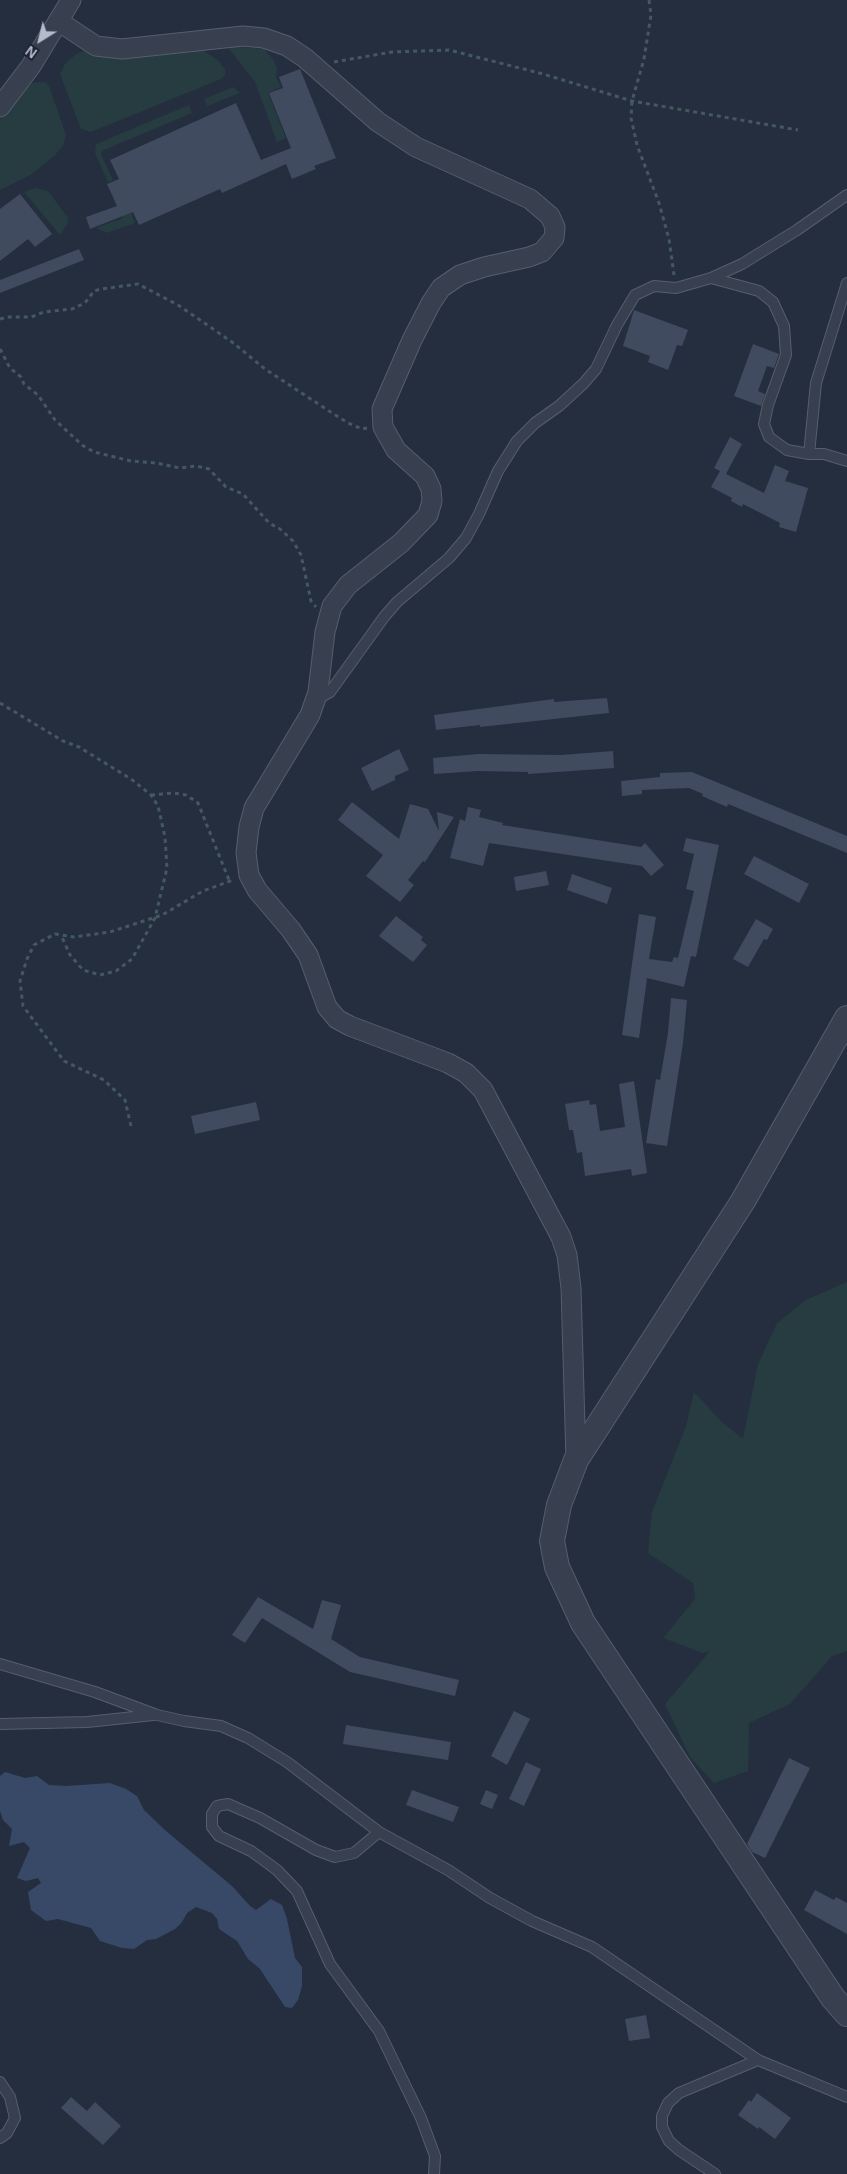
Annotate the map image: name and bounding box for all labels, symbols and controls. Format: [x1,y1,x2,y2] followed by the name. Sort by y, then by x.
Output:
[15,15,65,65] north arrow
[22,43,40,62] text: N

